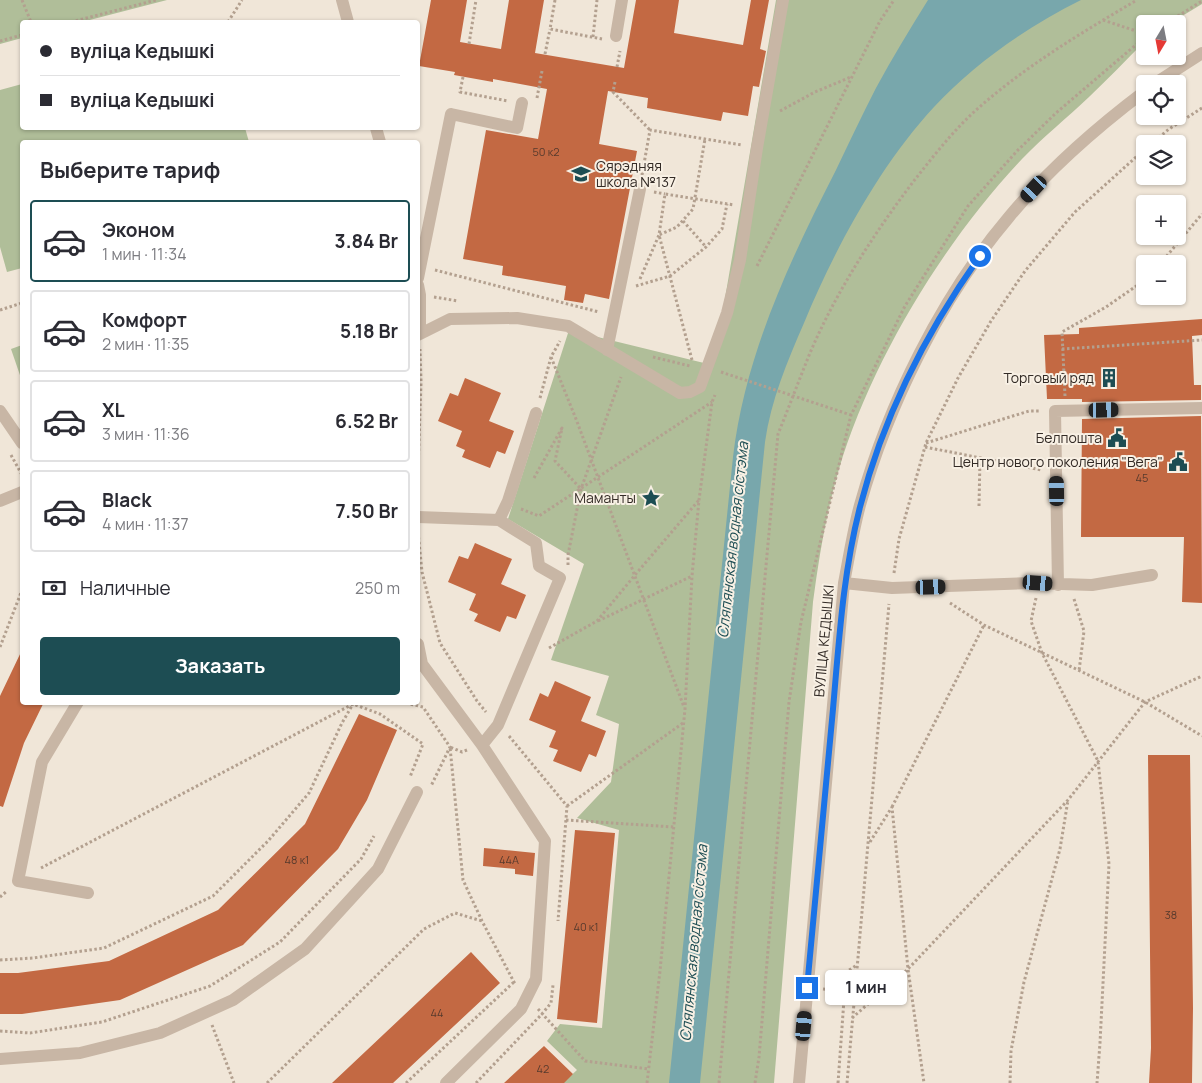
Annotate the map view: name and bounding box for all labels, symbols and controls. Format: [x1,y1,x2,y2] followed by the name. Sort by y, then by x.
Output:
[1136,15,1186,65] north arrow
[1136,15,1186,305] map controls
[70,38,215,64] text: вуліца Кедышкі
[1136,75,1186,125] button: locate
[70,87,215,113] text: вуліца Кедышкі
[1136,135,1186,185] button: layers
[533,144,560,159] house number: 50 к2
[40,155,220,185] text: Выберите тариф
[596,156,676,191] place label: Сярэдняя школа №137
[570,163,592,185] school or university icon: Сярэдняя школа №137
[1018,173,1049,205] car
[1136,195,1186,245] button: +
[102,217,175,243] text: Эконом
[42,219,87,264] icon: car
[335,228,398,254] text: 3.84 Br
[102,243,187,265] text: 1 мин · 11:34
[969,245,991,267] route start
[1136,255,1186,305] button: −
[102,307,187,333] text: Комфорт
[42,309,87,354] icon: car
[340,318,398,344] text: 5.18 Br
[102,333,189,355] text: 2 мин · 11:35
[1098,367,1120,389] building icon: Торговый ряд
[1004,368,1094,387] place label: Торговый ряд
[102,397,125,423] text: XL
[42,399,87,444] icon: car
[1088,402,1119,418] car
[335,408,398,434] text: 6.52 Br
[102,423,190,445] text: 3 мин · 11:36
[1106,427,1128,449] public building icon: Белпошта
[1036,428,1102,447] place label: Белпошта
[712,440,753,639] water label: Сляпянская водная сістэма
[1167,451,1189,473] public building icon: Центр нового поколения "Вега"
[953,452,1163,471] place label: Центр нового поколения "Вега"
[1136,470,1148,485] house number: 45
[1049,476,1064,506] car
[102,487,151,513] text: Black
[640,487,662,509] place icon: Маманты
[574,488,636,507] place label: Маманты
[42,489,87,534] icon: car
[335,498,398,524] text: 7.50 Br
[102,513,188,535] text: 4 мин · 11:37
[40,574,68,602] icon: cash
[1022,574,1053,592] car
[80,575,171,601] text: Наличные
[355,577,400,599] text: 250 m
[915,579,946,595] car
[809,584,838,698] street label: ВУЛІЦА КЕДЫШКІ
[40,637,400,695] button: Заказать
[674,843,713,1042] water label: Сляпянская водная сістэма
[285,852,309,867] house number: 48 к1
[499,852,519,867] house number: 44А
[1165,907,1177,922] house number: 38
[573,919,599,934] house number: 40 к1
[824,970,907,1006] callout: 1 мин
[845,976,887,998] text: 1 мин
[796,977,818,999] route end
[430,1005,444,1020] house number: 44
[795,1010,812,1042] car
[537,1061,549,1076] house number: 42

